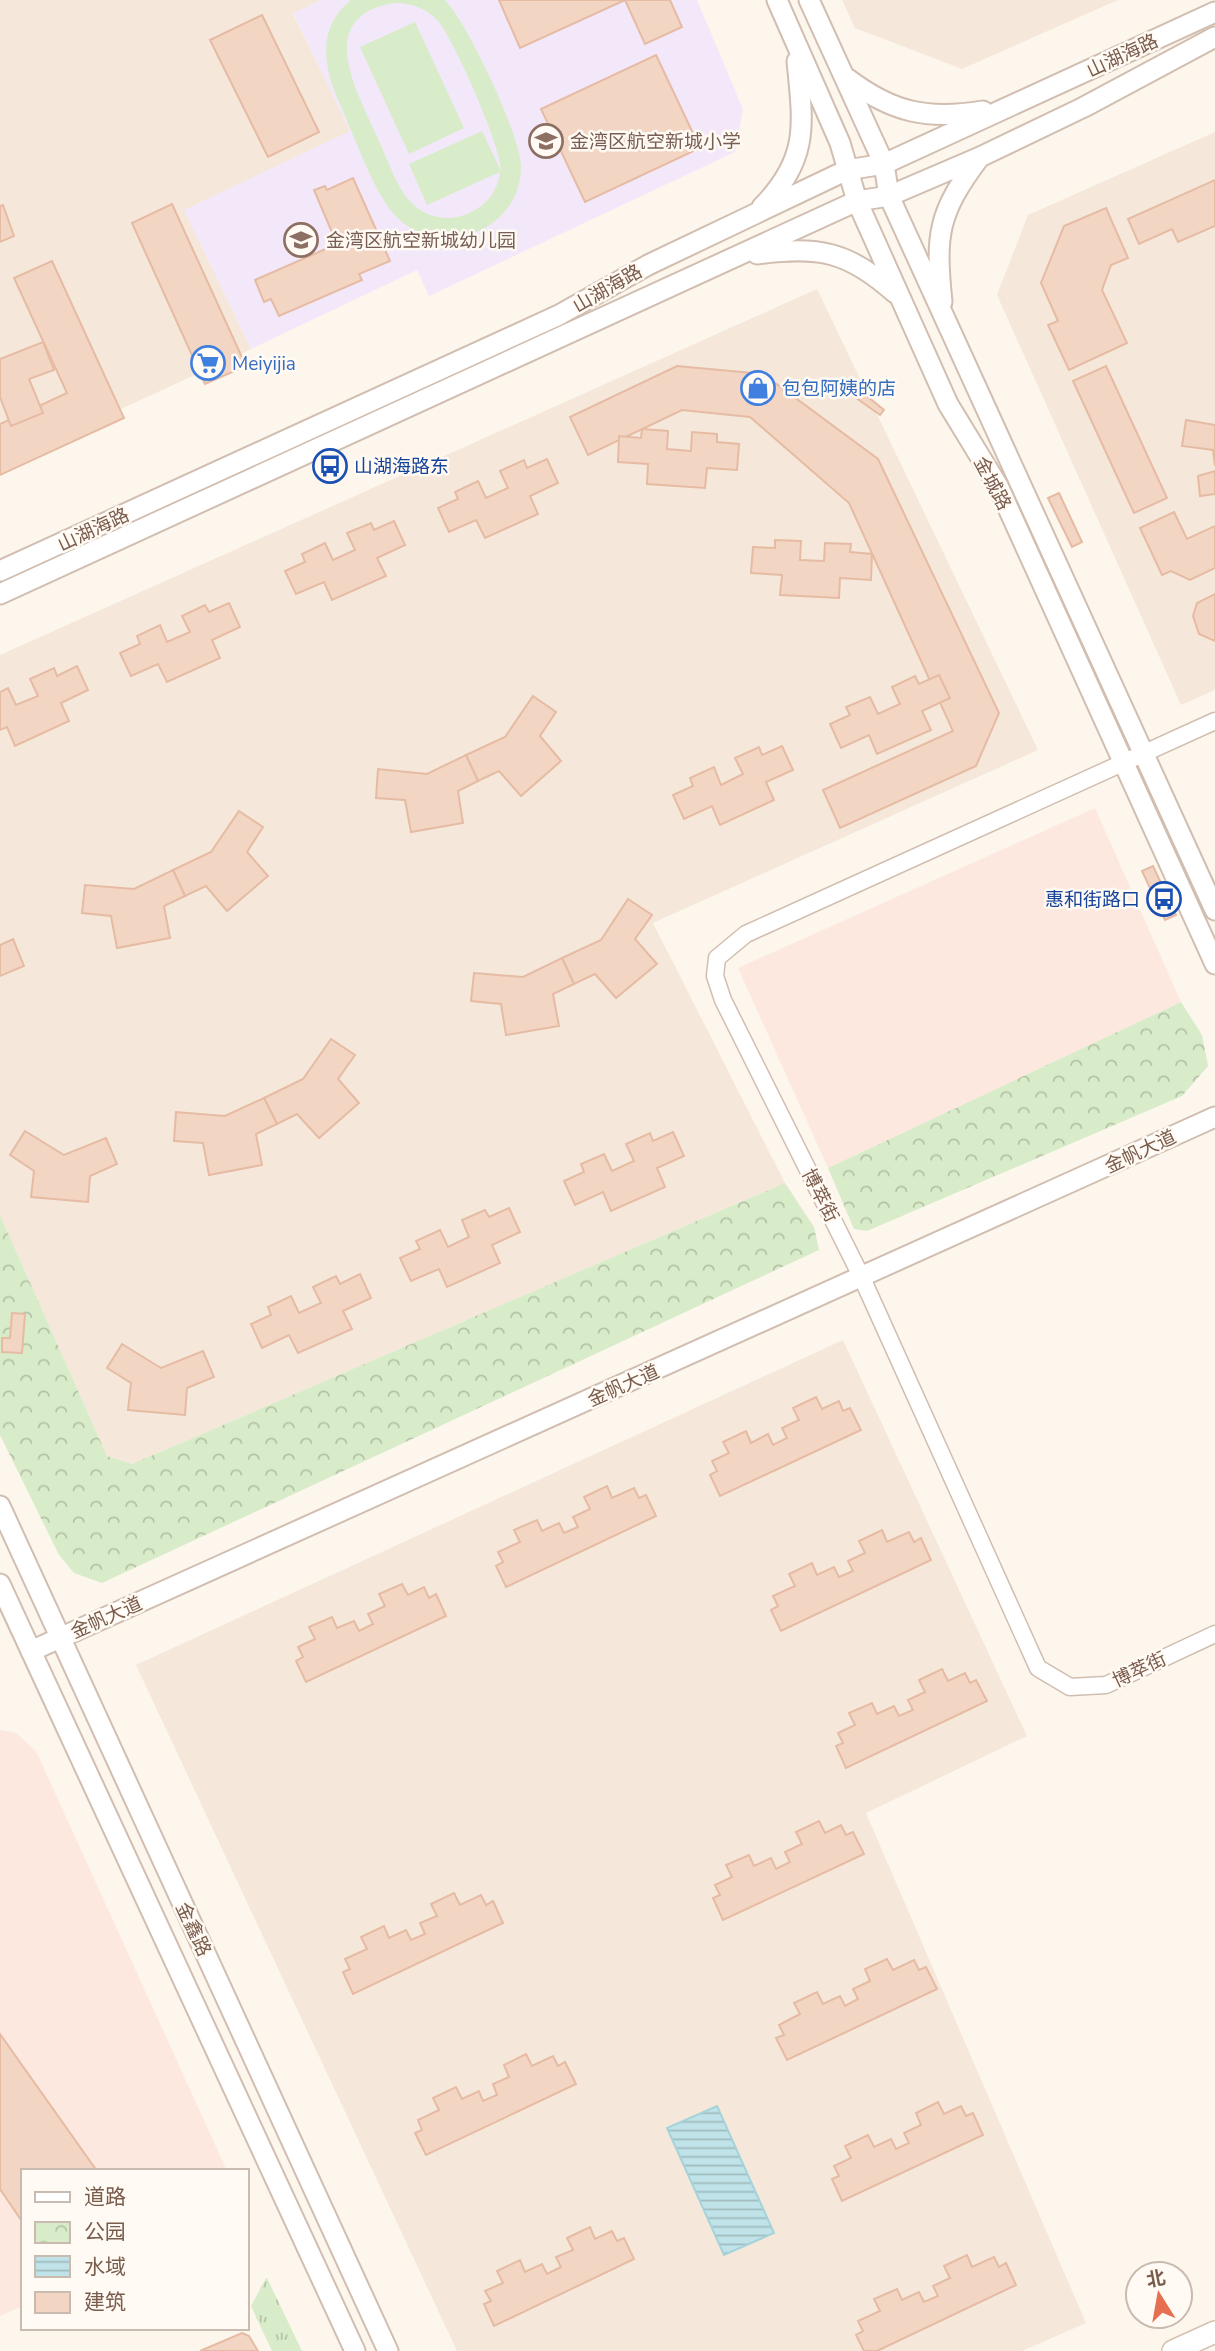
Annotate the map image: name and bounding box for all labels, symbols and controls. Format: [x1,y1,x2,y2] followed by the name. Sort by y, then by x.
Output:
[1082,28,1162,84] street label: 山湖海路
[527,122,565,160] school or university icon: 金湾区航空新城小学
[570,129,741,155] place label: 金湾区航空新城小学
[282,221,320,259] school or university icon: 金湾区航空新城幼儿园
[326,228,516,254] place label: 金湾区航空新城幼儿园
[568,259,647,319] street label: 山湖海路
[189,344,227,382] supermarket icon: Meiyijia
[232,351,296,377] place label: Meiyijia
[739,369,777,407] shop icon: 包包阿姨的店
[782,376,896,402] place label: 包包阿姨的店
[311,447,349,485] bus stop icon: 山湖海路东
[967,452,1017,515] street label: 金城路
[354,454,449,480] place label: 山湖海路东
[53,502,133,558] street label: 山湖海路
[1145,880,1183,918] bus stop icon: 惠和街路口
[1045,887,1140,913] place label: 惠和街路口
[1100,1124,1180,1180] street label: 金帆大道
[796,1164,845,1227] street label: 博萃街
[583,1359,663,1413] street label: 金帆大道
[66,1591,146,1645] street label: 金帆大道
[1108,1646,1171,1694] street label: 博萃街
[169,1898,217,1961] street label: 金鑫路
[21,2169,248,2330] legend
[84,2183,126,2211] text: 道路
[84,2218,126,2246] text: 公园
[84,2253,126,2281] text: 水域
[1124,2260,1194,2330] north arrow
[1144,2265,1168,2294] text: 北
[84,2288,126,2316] text: 建筑

